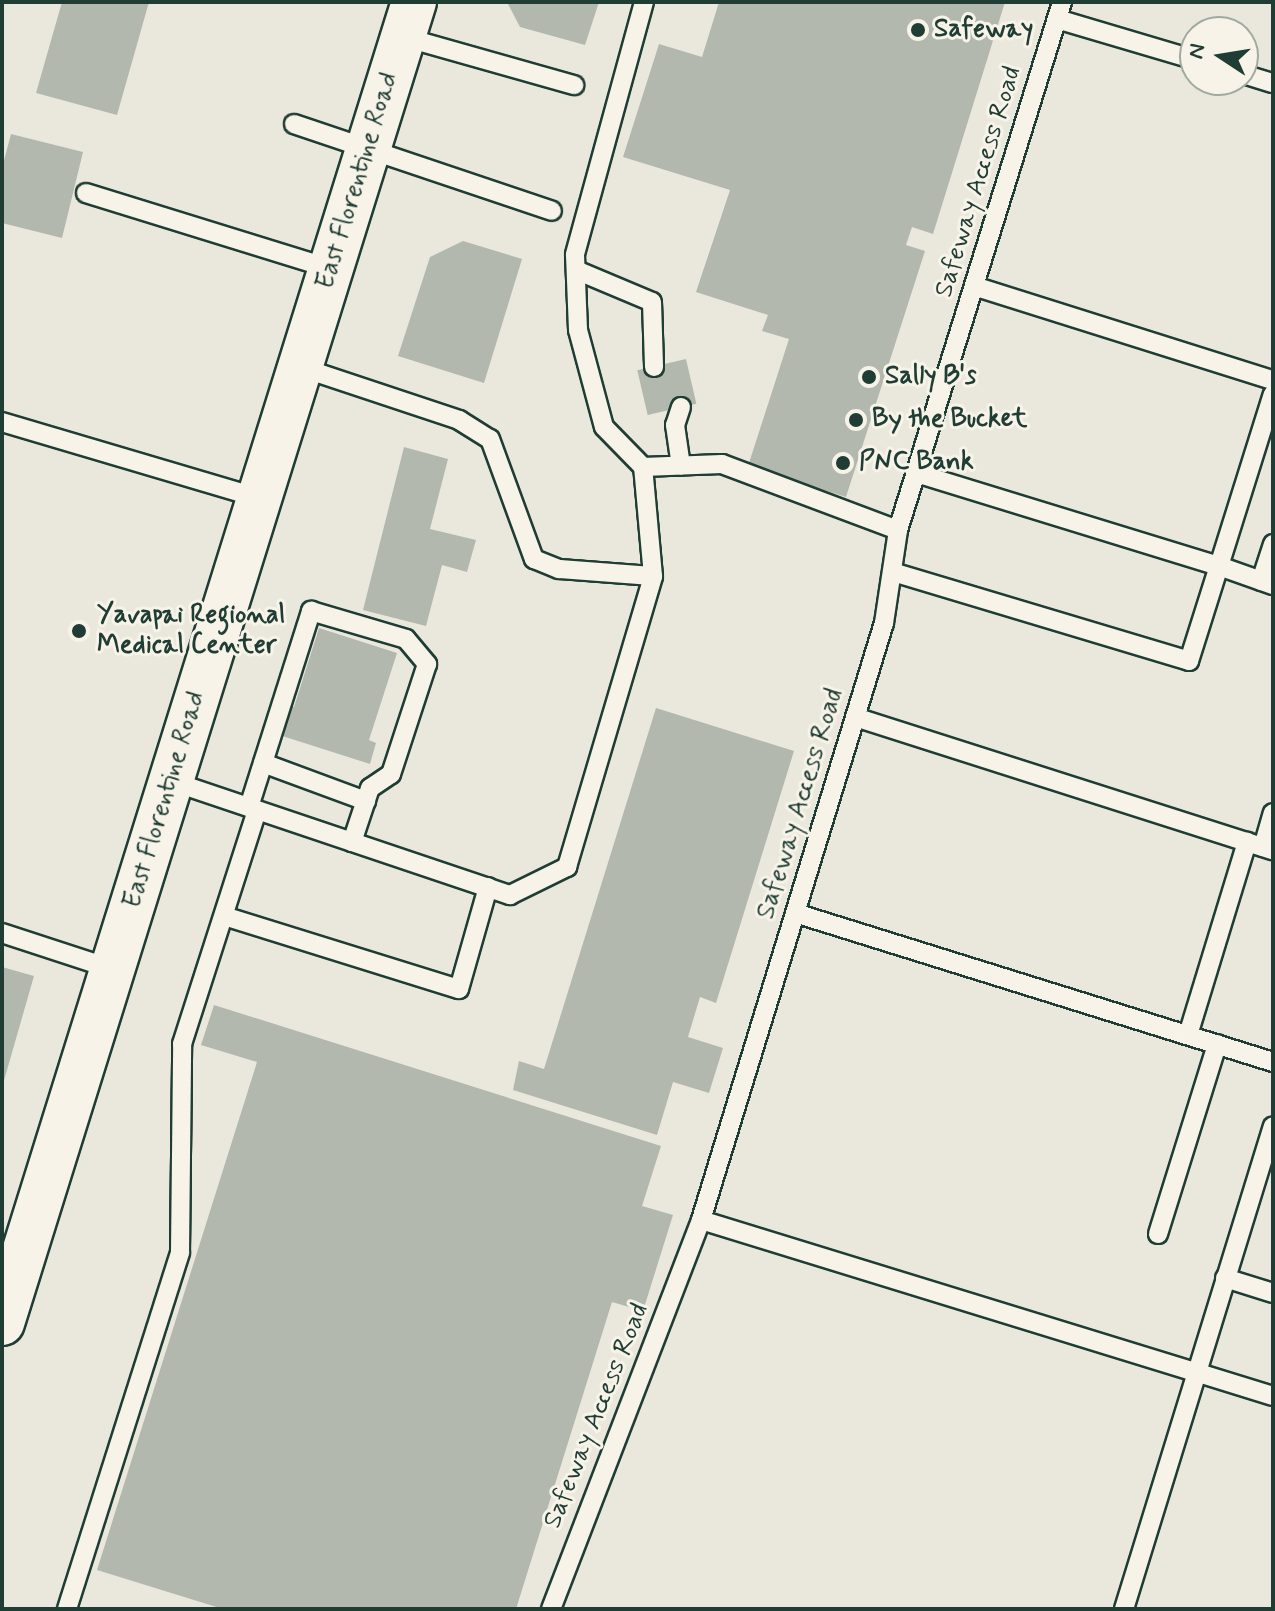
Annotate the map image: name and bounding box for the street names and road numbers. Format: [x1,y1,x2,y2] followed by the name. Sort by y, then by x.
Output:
[929,64,1029,300] street label: Safeway Access Road
[311,70,405,292] street label: East Florentine Road
[751,686,851,922] street label: Safeway Access Road
[118,689,212,911] street label: East Florentine Road
[538,1300,656,1532] street label: Safeway Access Road

